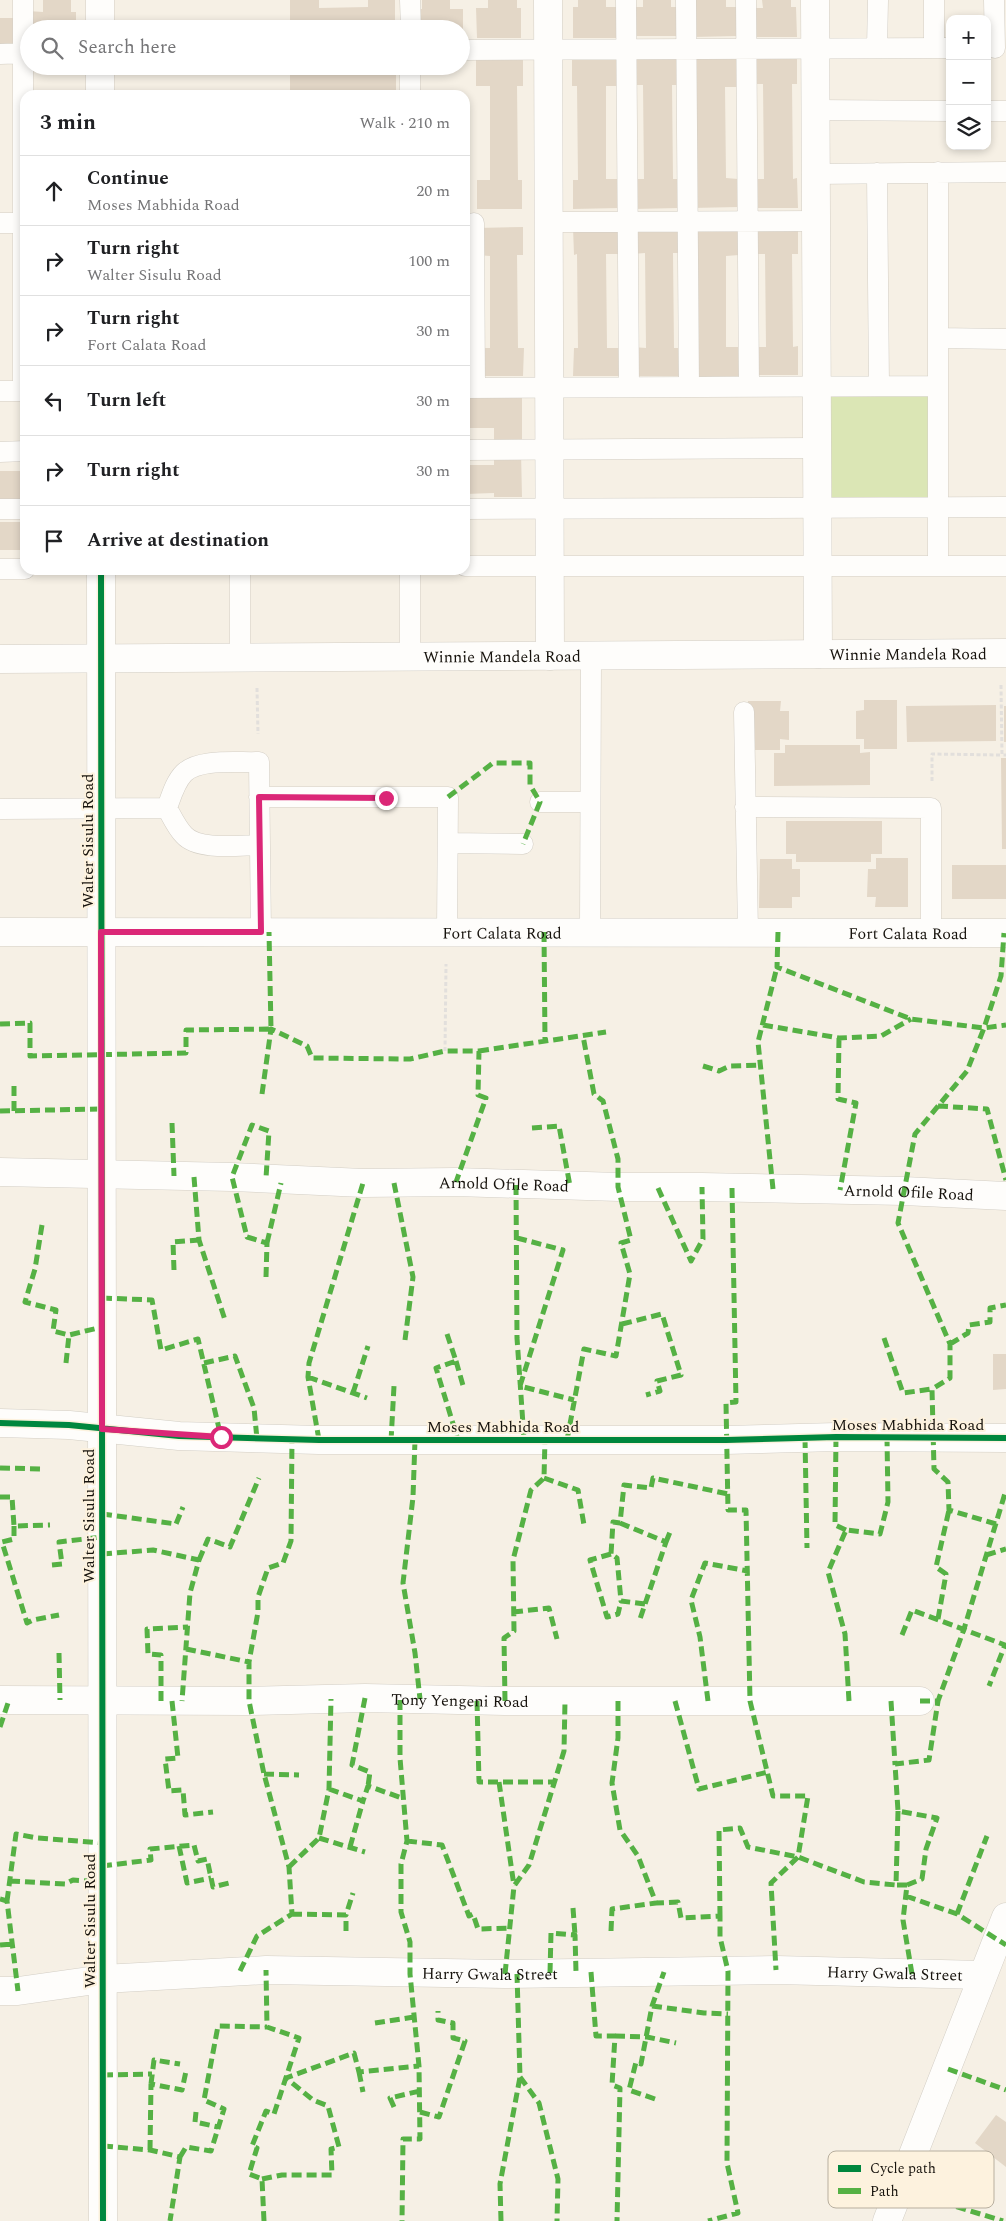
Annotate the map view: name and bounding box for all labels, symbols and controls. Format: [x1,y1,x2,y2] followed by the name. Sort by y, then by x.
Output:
[946,15,991,150] map controls
[946,15,991,60] button: +
[20,20,470,75] search box
[78,33,177,62] text: Search here
[38,34,66,62] icon: search
[946,60,991,105] button: −
[946,105,991,150] button: layers
[40,107,96,139] text: 3 min
[359,111,450,135] text: Walk · 210 m
[87,164,169,193] text: Continue
[40,177,68,205] icon: ahead
[416,179,450,203] text: 20 m
[87,193,240,217] text: Moses Mabhida Road
[87,234,180,263] text: Turn right
[40,247,68,275] icon: right
[408,249,450,273] text: 100 m
[87,263,222,287] text: Walter Sisulu Road
[87,304,180,333] text: Turn right
[40,317,68,345] icon: right
[416,319,450,343] text: 30 m
[87,333,206,357] text: Fort Calata Road
[87,386,166,415] text: Turn left
[40,387,68,415] icon: left
[416,389,450,413] text: 30 m
[87,456,180,485] text: Turn right
[40,457,68,485] icon: right
[416,459,450,483] text: 30 m
[87,526,269,555] text: Arrive at destination
[40,527,68,555] icon: arrive
[829,642,987,667] street label: Winnie Mandela Road
[423,645,581,669] street label: Winnie Mandela Road
[76,774,100,908] street label: Walter Sisulu Road
[375,787,398,810] route end
[442,921,562,946] street label: Fort Calata Road
[848,922,968,946] street label: Fort Calata Road
[439,1171,569,1198] street label: Arnold Ofile Road
[843,1179,974,1207] street label: Arnold Ofile Road
[832,1413,984,1437] street label: Moses Mabhida Road
[427,1415,579,1439] street label: Moses Mabhida Road
[210,1426,233,1449] route start
[77,1449,101,1583] street label: Walter Sisulu Road
[391,1688,529,1714] street label: Tony Yengeni Road
[78,1854,102,1988] street label: Walter Sisulu Road
[827,1960,963,1988] street label: Harry Gwala Street
[422,1962,558,1987] street label: Harry Gwala Street
[828,2151,994,2208] legend
[870,2158,936,2179] text: Cycle path
[870,2181,899,2202] text: Path

